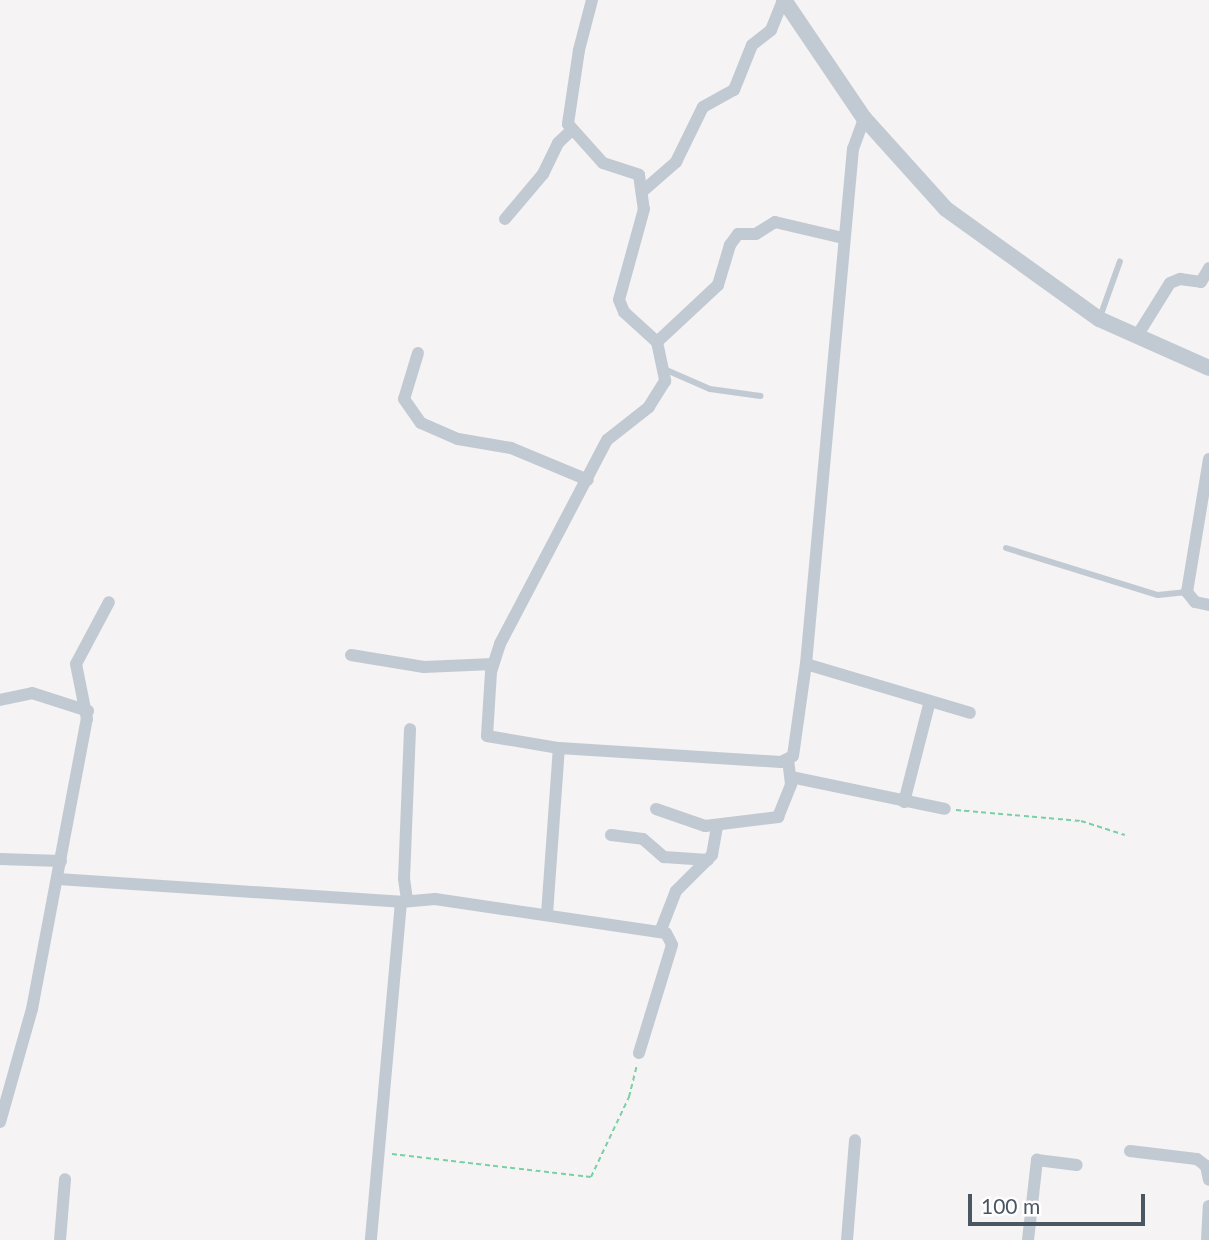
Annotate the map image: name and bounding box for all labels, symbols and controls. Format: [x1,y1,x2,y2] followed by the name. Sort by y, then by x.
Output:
[971,1180,1148,1224] scale bar
[981,1193,1040,1218] text: 100 m

